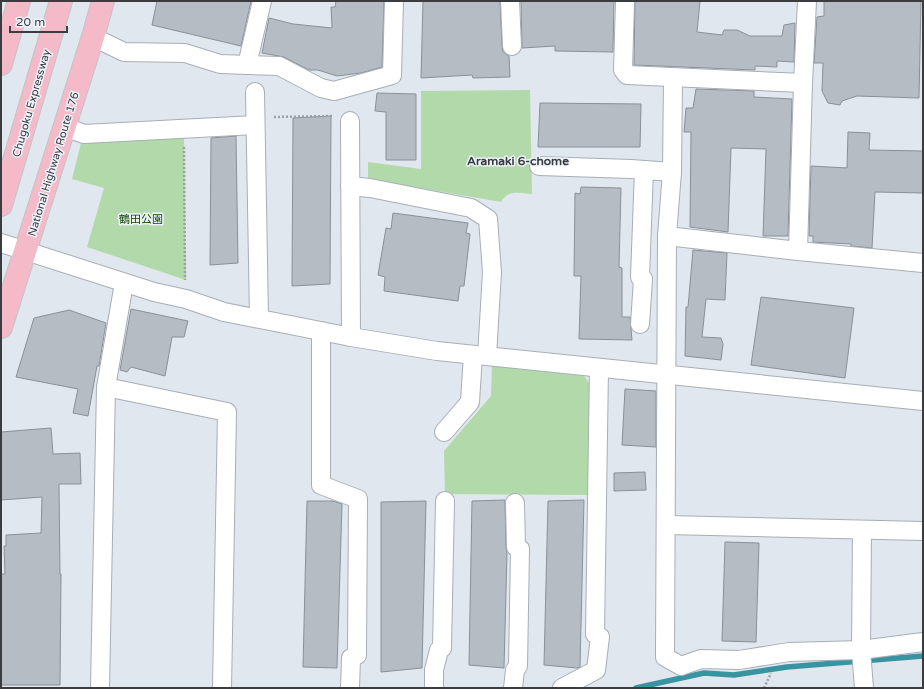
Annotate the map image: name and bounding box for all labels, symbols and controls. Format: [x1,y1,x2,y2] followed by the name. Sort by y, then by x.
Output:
[10,8,67,34] scale bar
[16,15,45,29] text: 20 m
[10,48,53,159] street label: Chugoku Expressway
[25,90,82,238] street label: National Highway Route 176
[467,154,569,168] district label: Aramaki 6-chome
[119,213,163,226] park label: 鶴田公園

